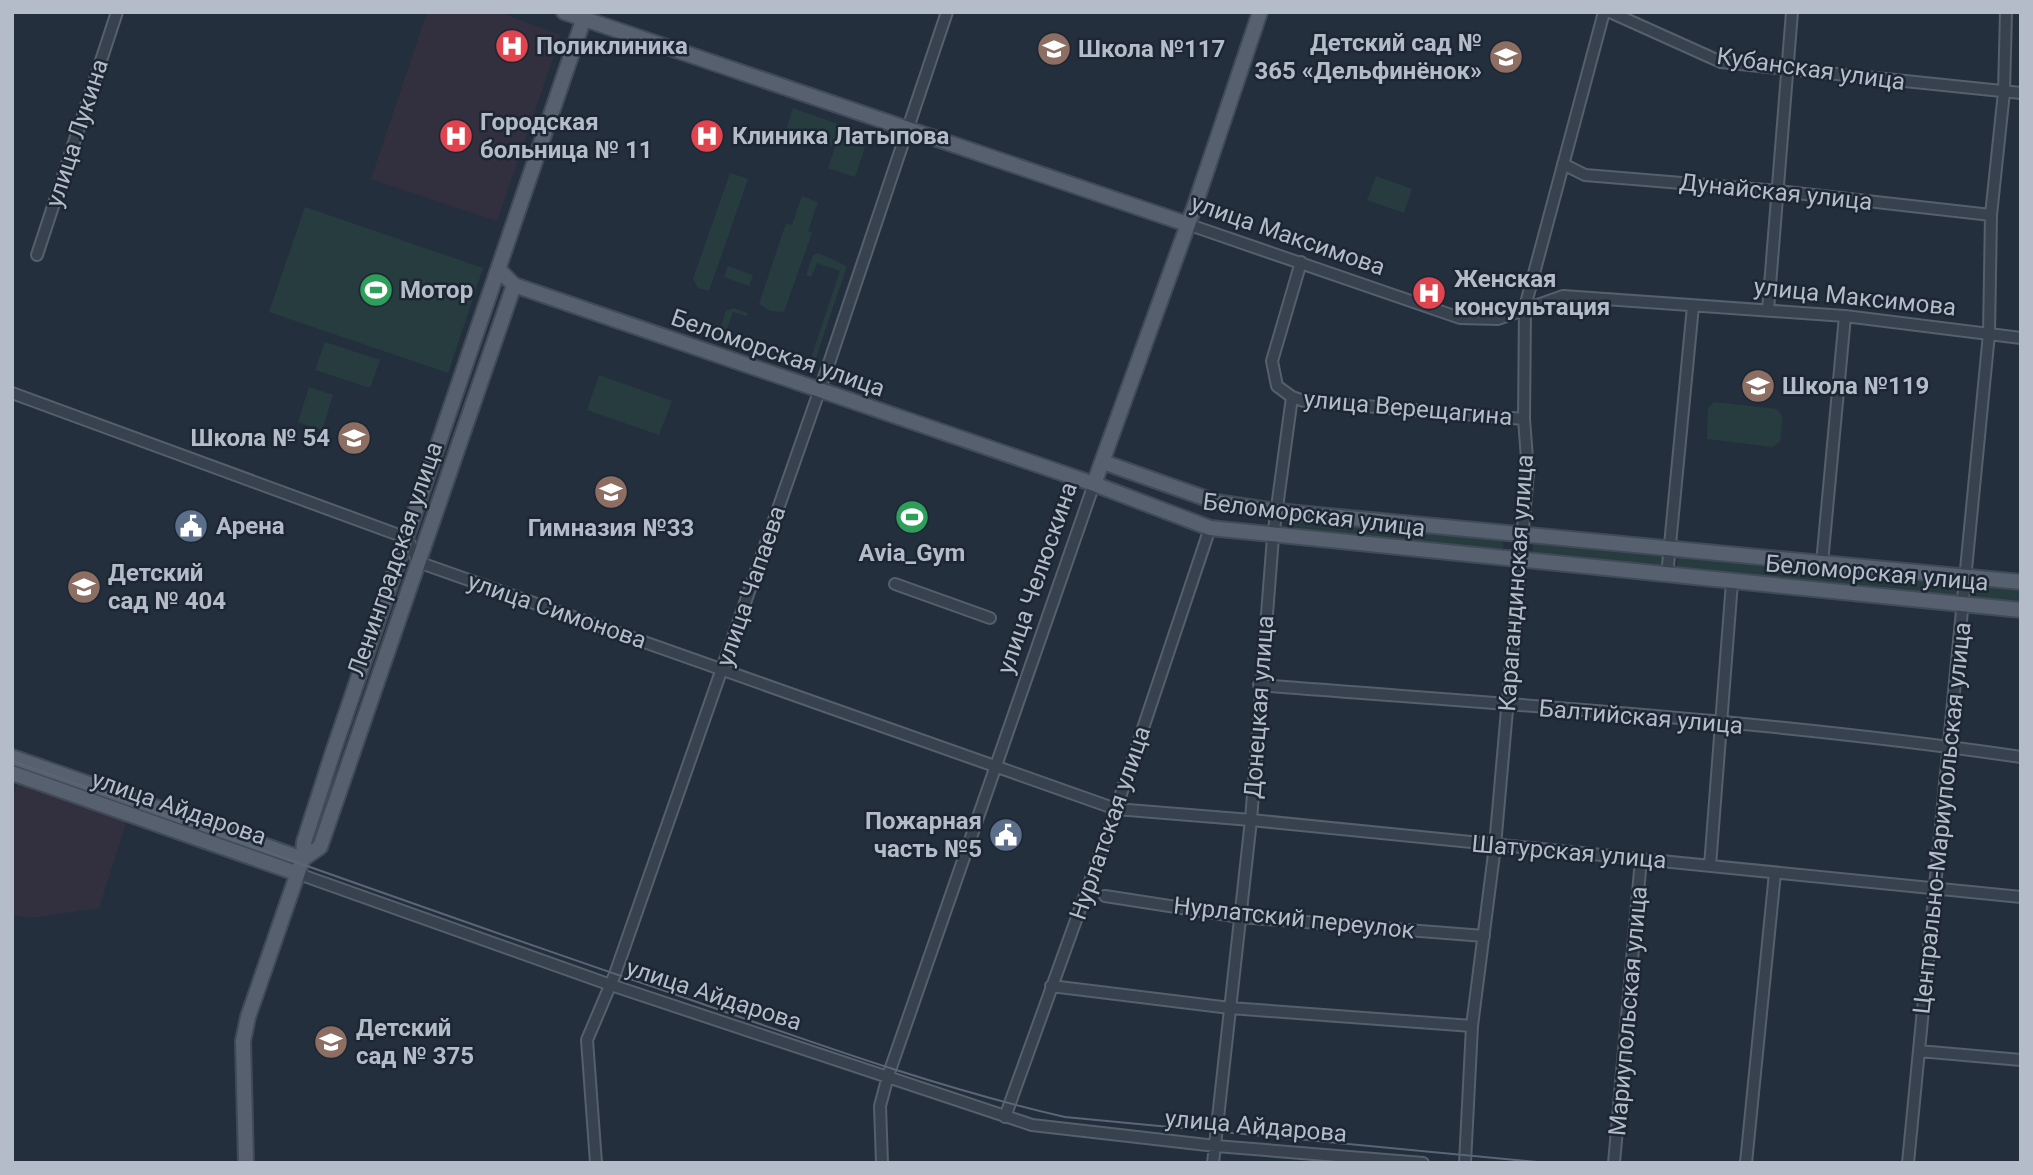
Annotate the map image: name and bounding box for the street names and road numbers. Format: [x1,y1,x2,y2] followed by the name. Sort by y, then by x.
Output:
[1715,42,1907,96] street label: Кубанская улица
[40,55,114,211] street label: улица Лукина
[1678,168,1874,216] street label: Дунайская улица
[1187,189,1389,281] street label: улица Максимова
[1752,272,1958,322] street label: улица Максимова
[668,303,888,403] street label: Беломорская улица
[1302,385,1514,431] street label: улица Верещагина
[342,438,448,680] street label: Ленинградская улица
[1493,453,1539,713] street label: Карагандинская улица
[991,479,1083,677] street label: улица Челюскина
[1201,487,1427,543] street label: Беломорская улица
[710,502,792,670] street label: улица Чапаева
[1764,549,1990,597] street label: Беломорская улица
[464,567,650,655] street label: улица Симонова
[1239,614,1279,800] street label: Донецкая улица
[1907,621,1977,1015] street label: Центрально-Мариупольская улица
[1538,694,1744,740] street label: Балтийская улица
[1064,723,1156,923] street label: Нурлатская улица
[88,765,270,851] street label: улица Айдарова
[1470,830,1668,874] street label: Шатурская улица
[1603,885,1653,1137] street label: Мариупольская улица
[1172,891,1416,945] street label: Нурлатский переулок
[623,953,805,1037] street label: улица Айдарова
[1164,1104,1348,1148] street label: улица Айдарова

